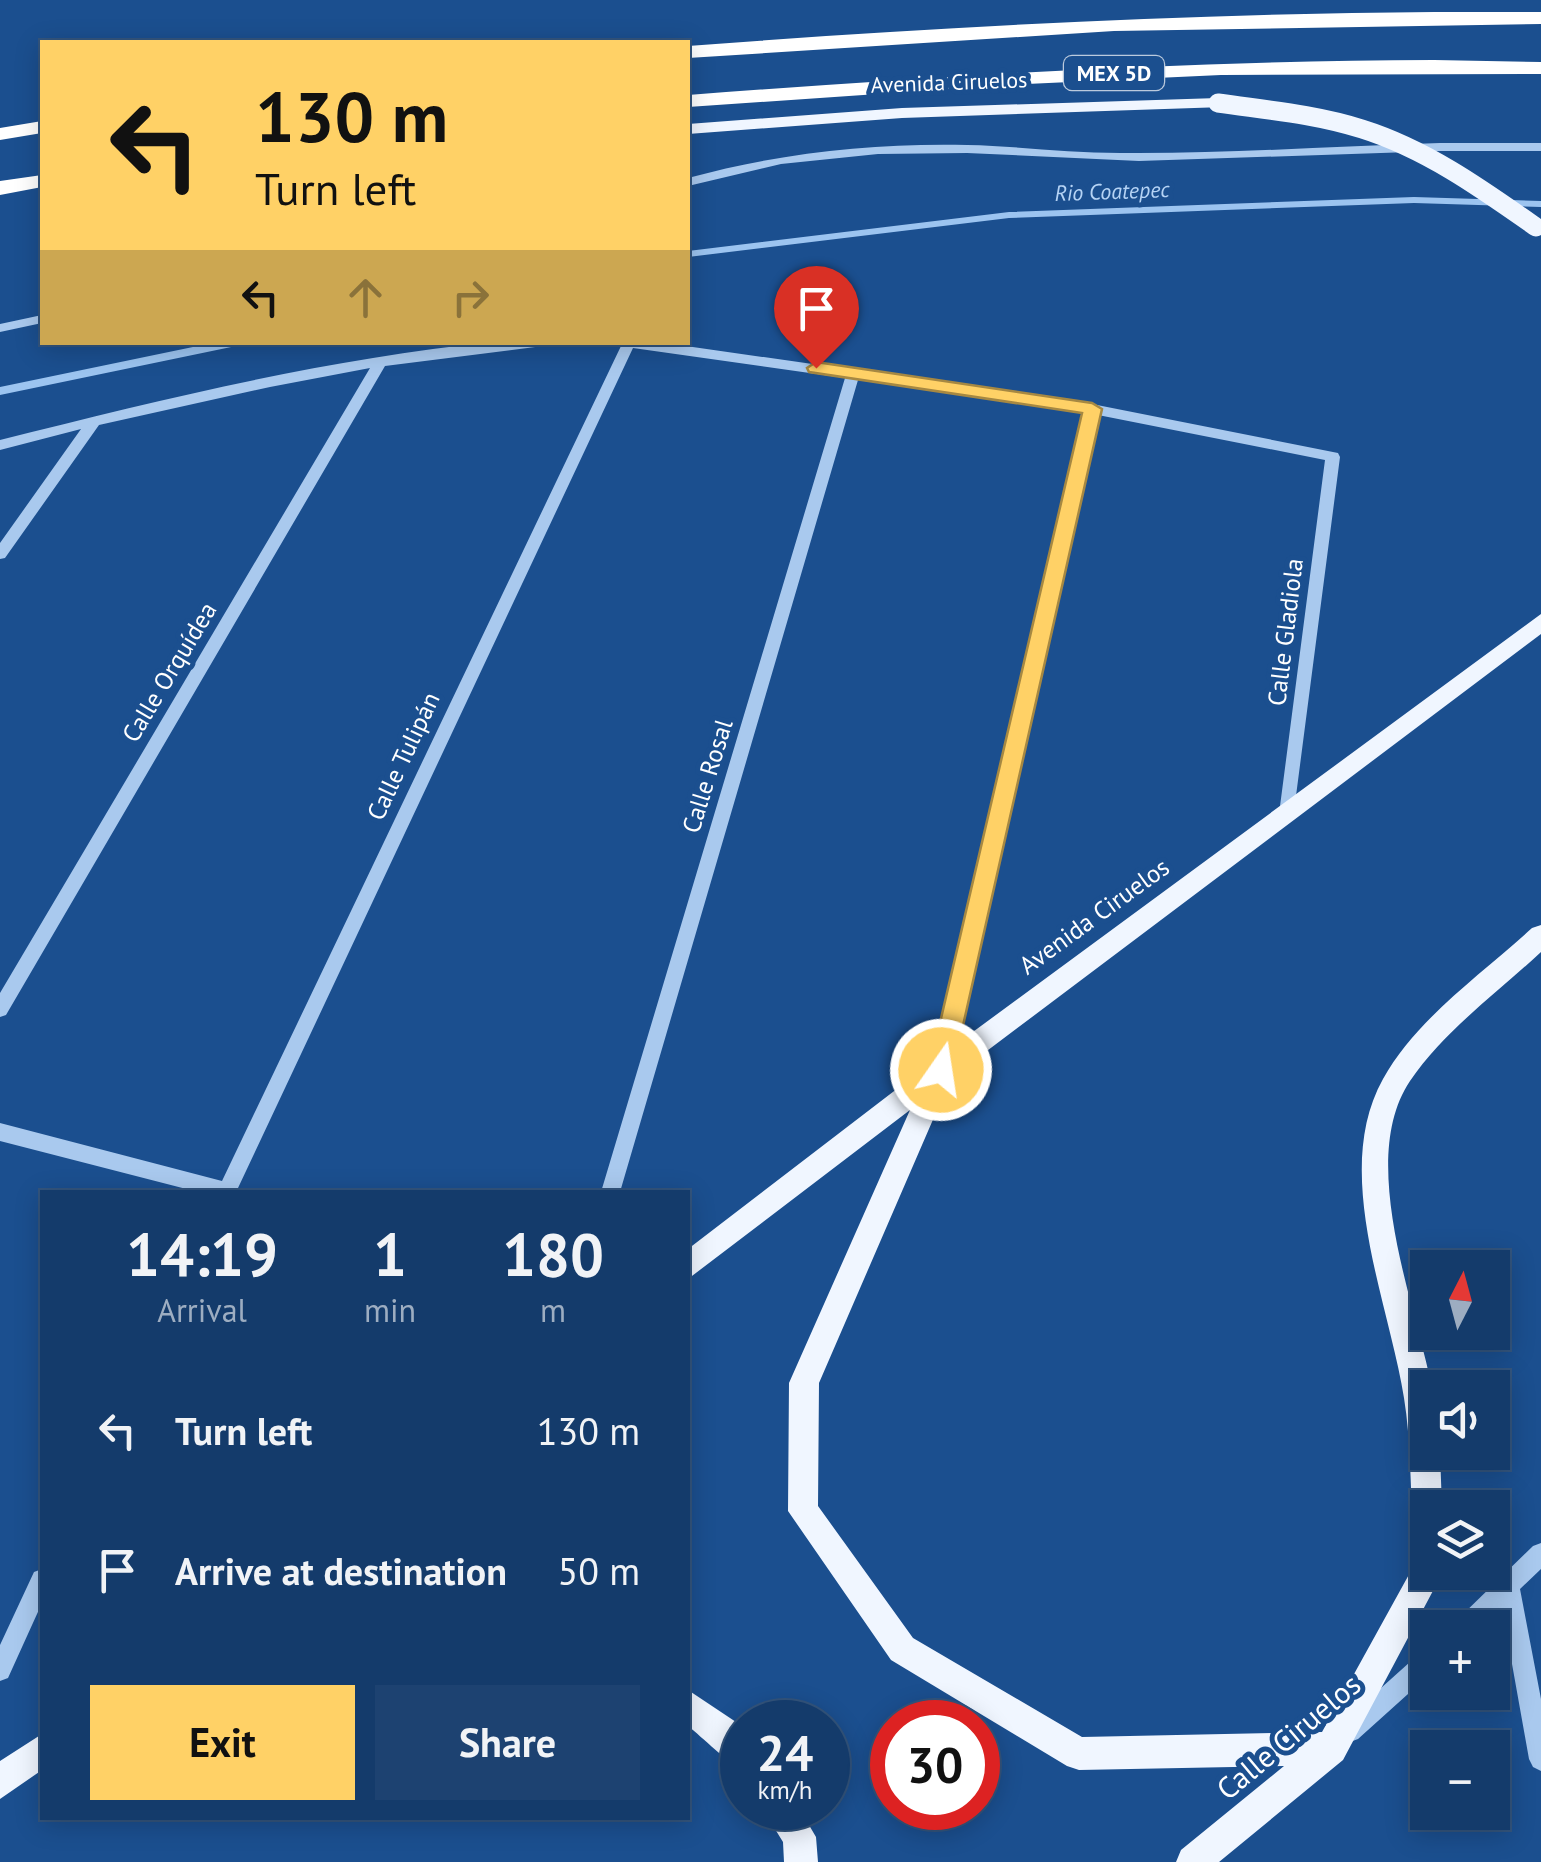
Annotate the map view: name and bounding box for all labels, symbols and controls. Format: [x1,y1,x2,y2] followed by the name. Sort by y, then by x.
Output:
[1064,56,1164,90] road number: MEX 5D
[870,65,1028,99] street label: Avenida Ciruelos
[255,71,448,161] text: 130 m
[90,80,220,210] icon: left
[255,159,416,217] text: Turn left
[1054,175,1171,207] water label: Rio Coatepec
[774,266,859,369] pin
[233,270,288,325] icon: left
[338,270,393,325] icon: ahead
[443,270,498,325] icon: right
[789,281,844,336] icon: arrive
[1260,556,1310,708] street label: Calle Gladiola
[115,596,223,748] street label: Calle Orquídea
[359,687,447,825] street label: Calle Tulipán
[675,714,740,837] street label: Calle Rosal
[1013,851,1175,981] street label: Avenida Ciruelos
[889,1018,993,1122] position arrow
[126,1215,278,1293] text: 14:19
[373,1215,407,1293] text: 1
[502,1215,604,1293] text: 180
[1410,1250,1510,1350] north arrow
[1410,1250,1510,1830] map controls
[157,1289,247,1331] text: Arrival
[364,1289,416,1331] text: min
[540,1289,566,1331] text: m
[1410,1370,1510,1470] button: sound
[90,1403,145,1458] icon: left
[175,1406,312,1455] text: Turn left
[537,1406,640,1455] text: 130 m
[1410,1490,1510,1590] button: layers
[90,1543,145,1598] icon: arrive
[175,1546,507,1595] text: Arrive at destination
[558,1546,640,1595] text: 50 m
[1410,1610,1510,1710] button: +
[1208,1664,1368,1808] street label: Calle Ciruelos
[90,1685,355,1800] button: Exit
[375,1685,640,1800] button: Share
[870,1700,1000,1830] speed limit sign: 30
[757,1720,813,1785] text: 24
[1410,1730,1510,1830] button: −
[758,1774,812,1806] text: km/h

